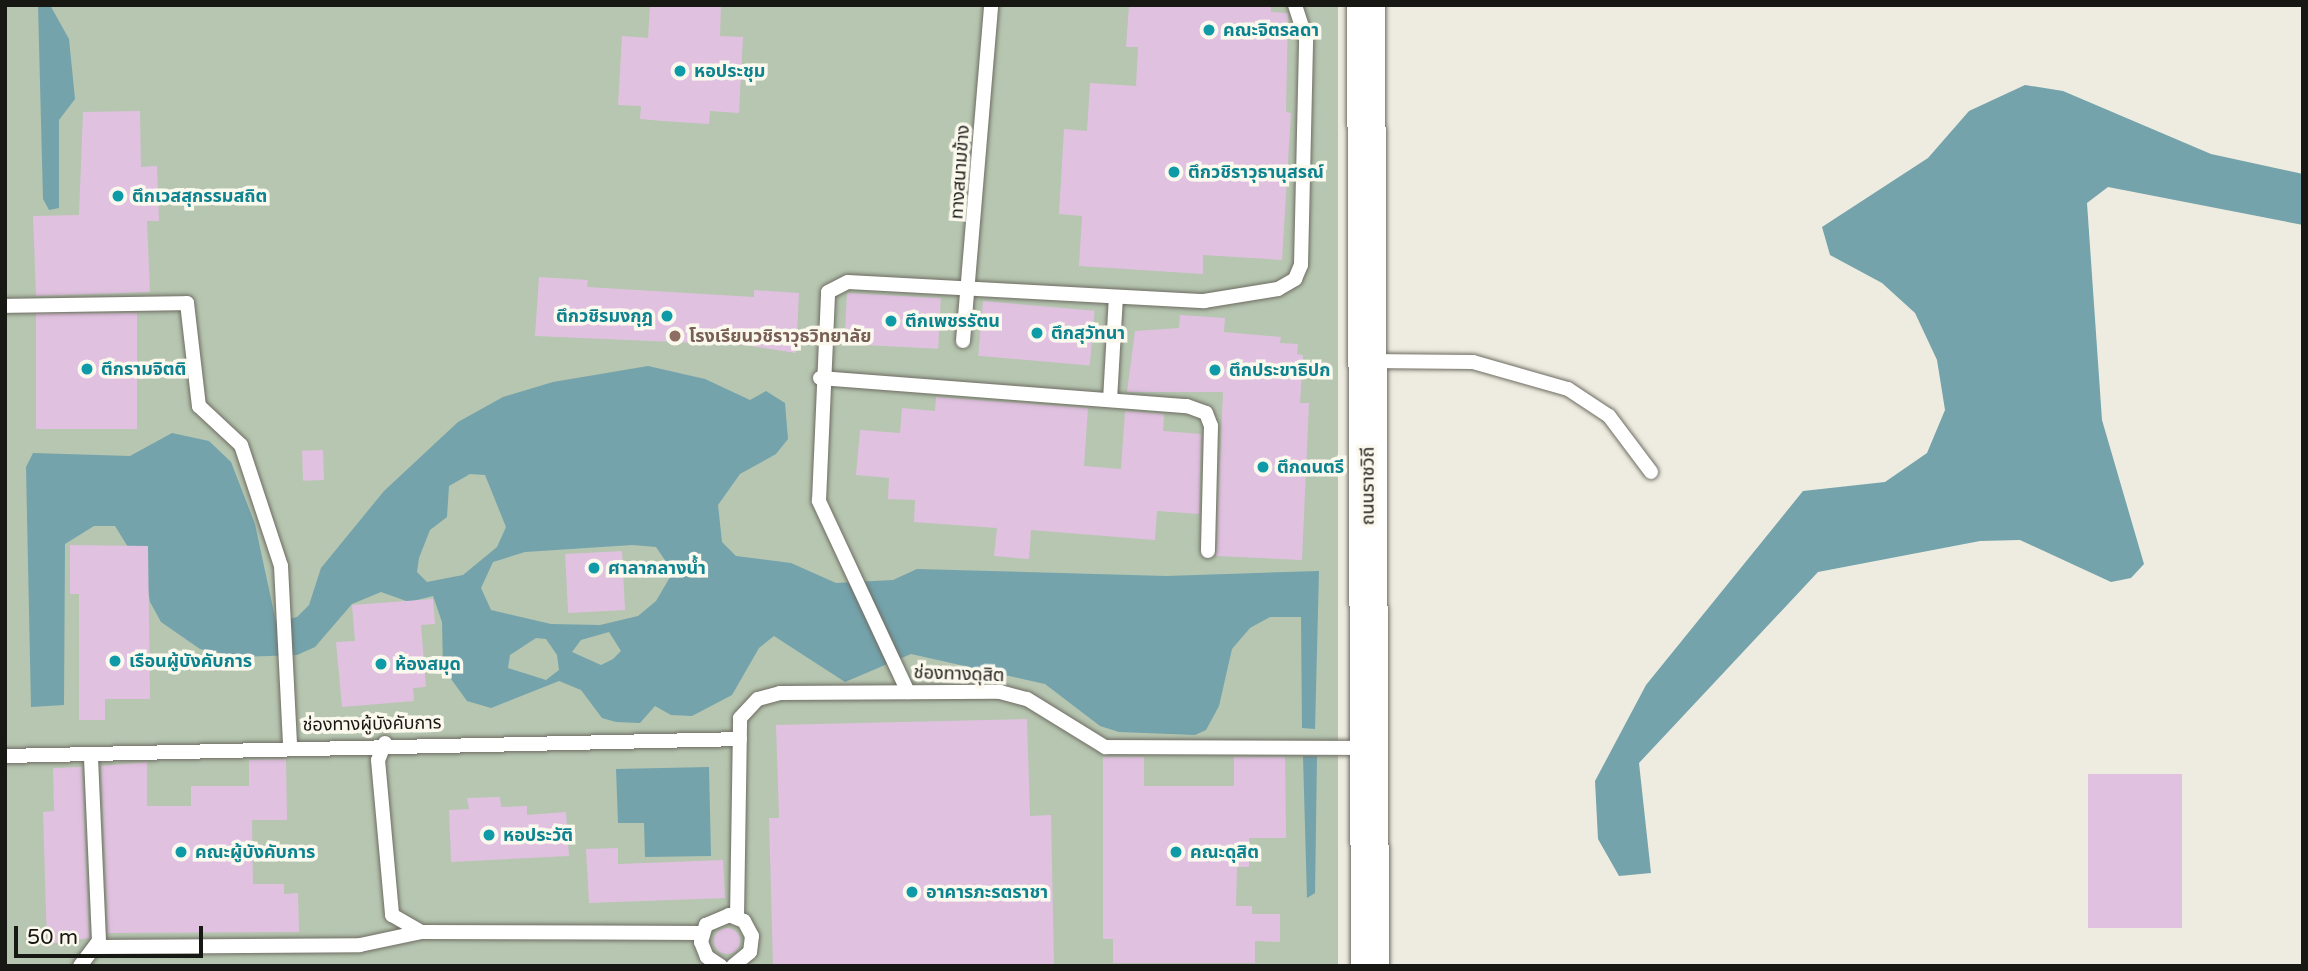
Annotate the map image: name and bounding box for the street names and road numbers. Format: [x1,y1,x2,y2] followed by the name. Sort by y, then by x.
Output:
[946,124,974,220] street label: ทางสนามข้าง
[1357,447,1379,525] street label: ถนนราชวิถี
[913,662,1005,686] street label: ช่องทางดุสิต
[302,712,442,736] street label: ช่องทางผู้บังคับการ

